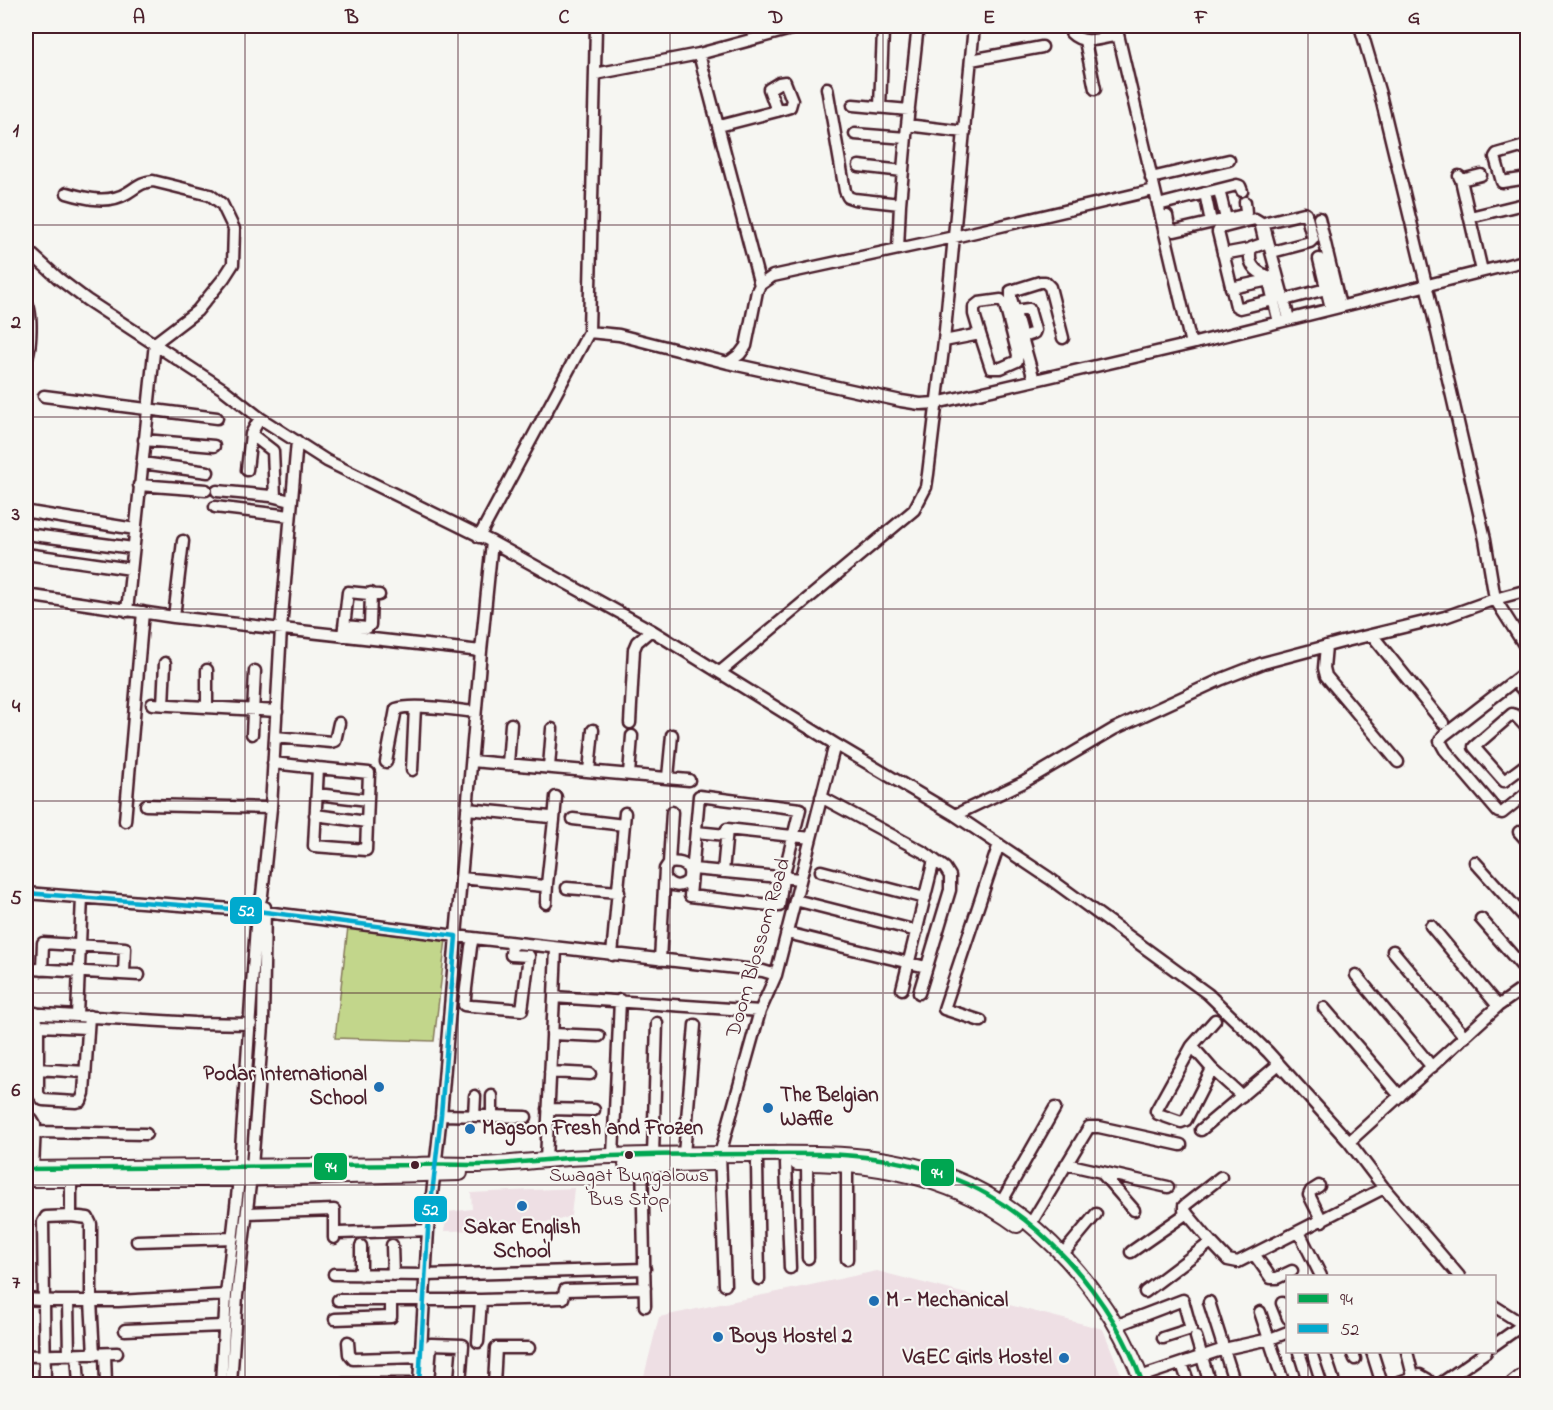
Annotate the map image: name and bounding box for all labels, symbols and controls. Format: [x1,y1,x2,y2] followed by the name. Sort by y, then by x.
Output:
[133,4,145,33] text: A
[344,4,359,33] text: B
[559,4,570,33] text: C
[768,4,783,33] text: D
[983,4,995,33] text: E
[1194,4,1208,33] text: F
[1408,4,1421,33] text: G
[13,117,20,146] text: 1
[10,309,21,338] text: 2
[11,501,20,530] text: 3
[12,693,21,722] text: 4
[719,854,799,1042] street label: Doom Blossom Road
[10,885,22,914] text: 5
[229,896,263,925] line badge: 52
[237,900,255,924] text: 52
[203,1060,367,1114] place label: Podar International School
[12,1077,21,1106] text: 6
[372,1080,386,1094] marker: Podar International School
[780,1081,879,1135] place label: The Belgian Waffle
[761,1101,775,1115] marker: The Belgian Waffle
[482,1114,703,1146] place label: Magson Fresh and Frozen
[463,1122,477,1136] marker: Magson Fresh and Frozen
[623,1149,635,1161] marker: Swagat Bungalows Bus Stop
[313,1152,348,1181] line badge: 94
[324,1156,337,1180] text: 94
[920,1158,955,1187] line badge: 94
[409,1159,421,1171] unlabelled marker
[549,1162,709,1215] place label: Swagat Bungalows Bus Stop
[930,1162,943,1186] text: 94
[413,1195,448,1223] line badge: 52
[421,1199,439,1223] text: 52
[515,1199,529,1213] marker: Sakar English School
[464,1213,580,1267] place label: Sakar English School
[12,1269,21,1298] text: 7
[1286,1275,1496,1353] legend
[886,1286,1009,1316] place label: M - Mechanical
[1340,1288,1353,1314] text: 94
[867,1294,881,1308] marker: M - Mechanical
[1340,1318,1359,1344] text: 52
[729,1322,853,1354] place label: Boys Hostel 2
[711,1330,725,1344] marker: Boys Hostel 2
[902,1343,1052,1373] place label: VGEC Girls Hostel
[1057,1351,1071,1365] marker: VGEC Girls Hostel

